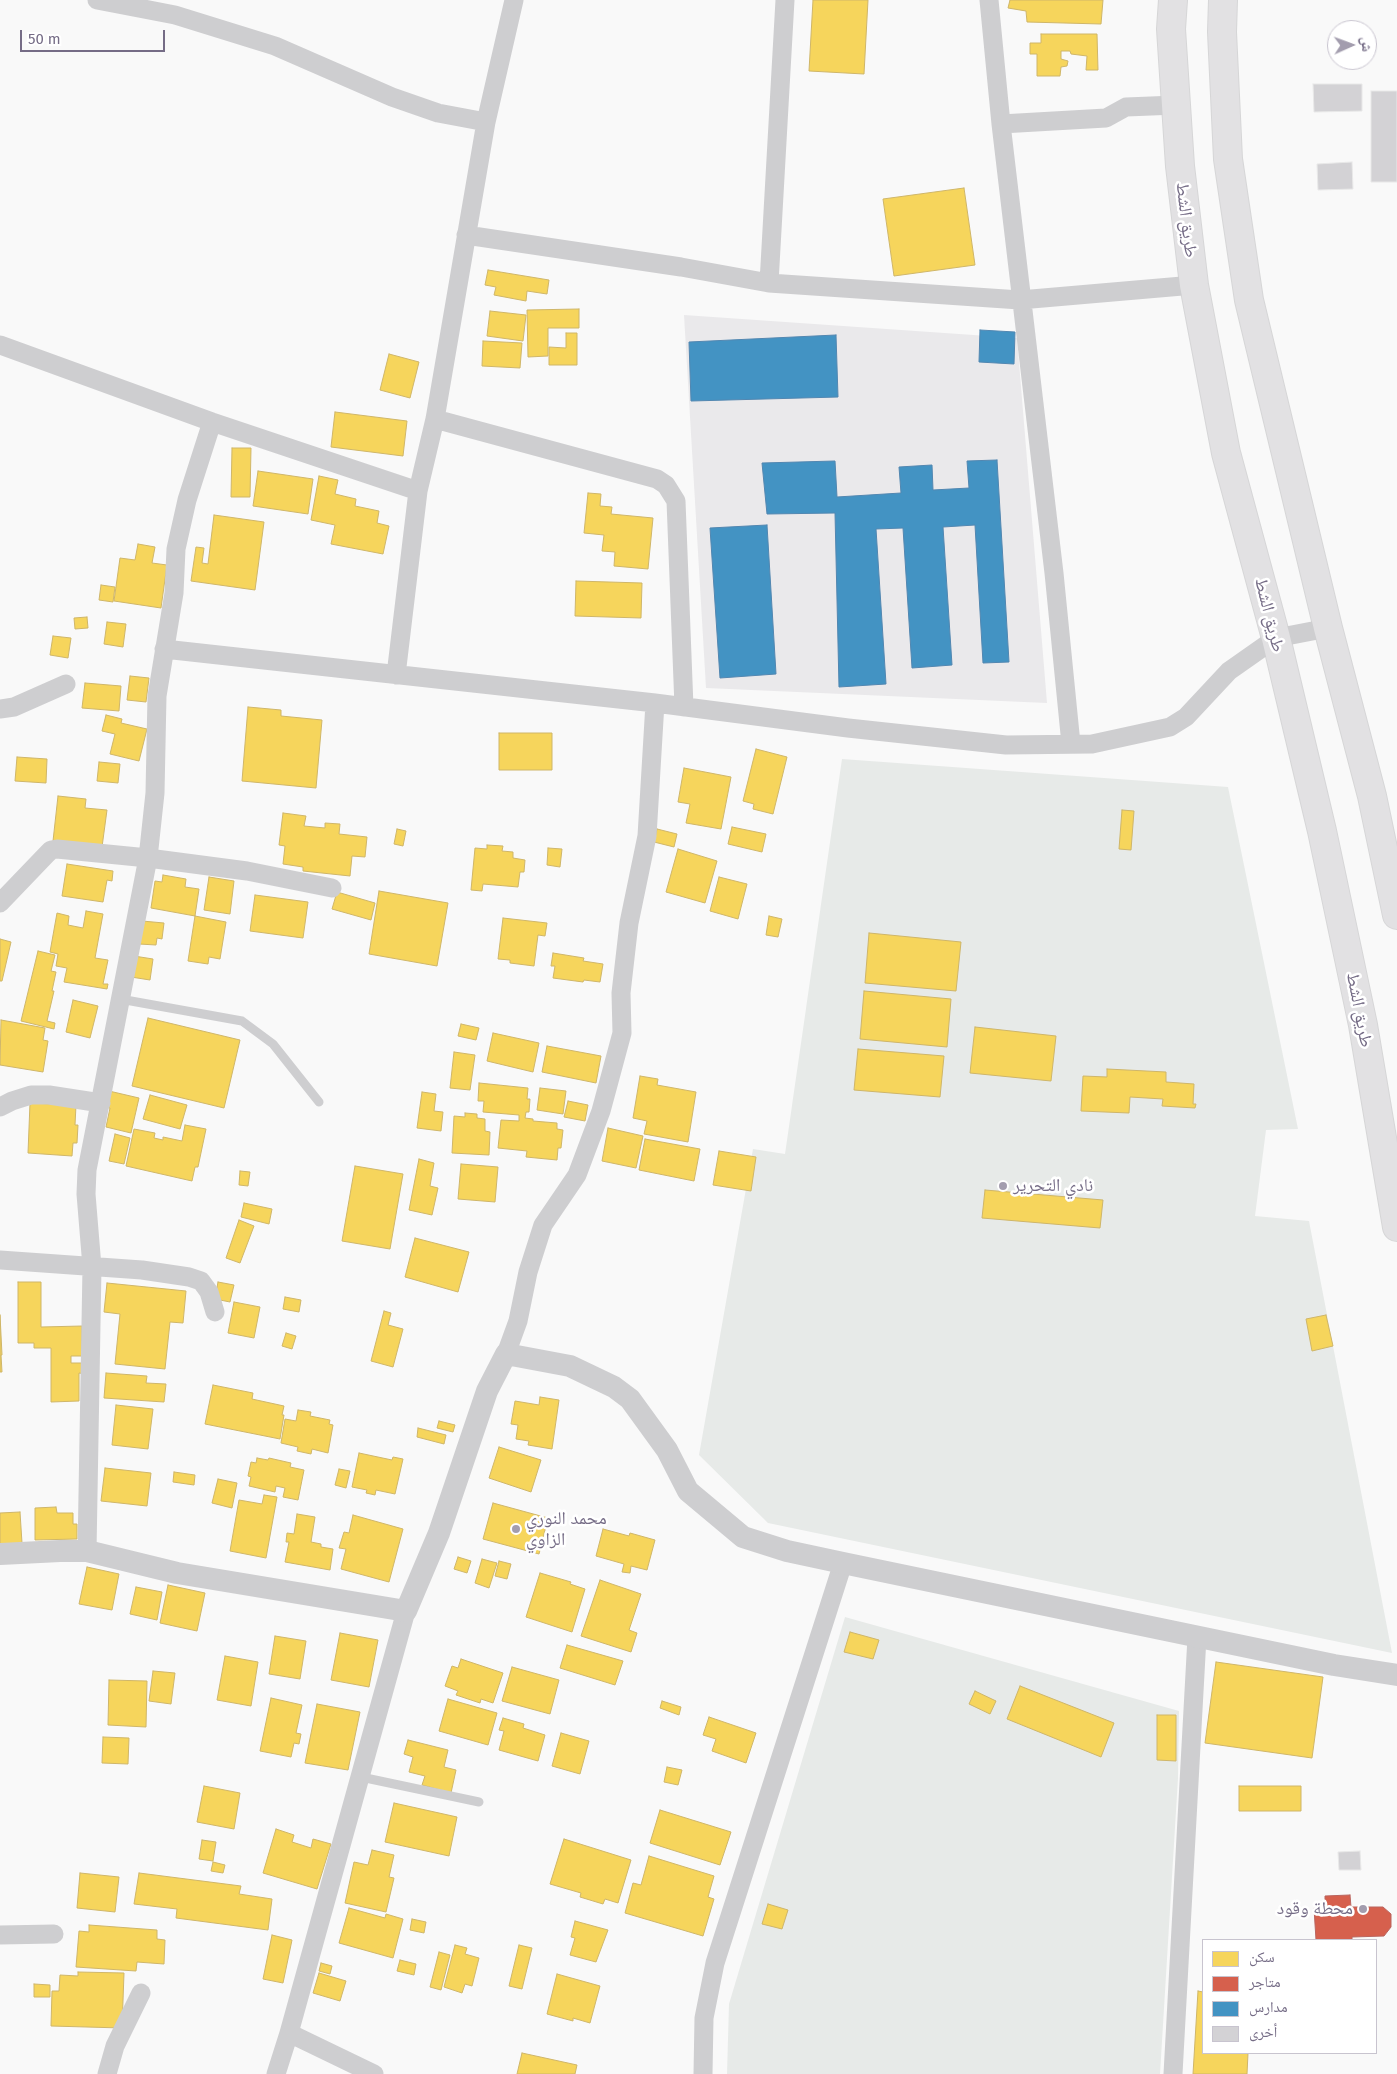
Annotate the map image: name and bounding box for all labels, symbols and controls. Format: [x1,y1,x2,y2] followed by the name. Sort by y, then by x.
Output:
[22,20,168,52] scale bar
[1327,20,1377,70] north arrow
[28,30,61,48] text: 50 m
[1358,37,1375,52] text: ش
[1171,181,1201,259] street label: طريق الشط
[1249,576,1289,654] street label: طريق الشط
[1341,971,1377,1049] street label: طريق الشط
[1013,1175,1093,1197] place label: نادي التحرير
[997,1180,1009,1192] marker: نادي التحرير
[526,1508,607,1550] place label: محمد النوري الزاوي
[510,1523,522,1535] marker: محمد النوري الزاوي
[1277,1898,1353,1920] place label: محطة وقود
[1357,1903,1369,1915] marker: محطة وقود
[1202,1939,1377,2054] legend
[1249,1948,1275,1966] text: سكن
[1249,1973,1281,1991] text: متاجر
[1249,1998,1288,2016] text: مدارس
[1249,2023,1277,2041] text: أخرى

